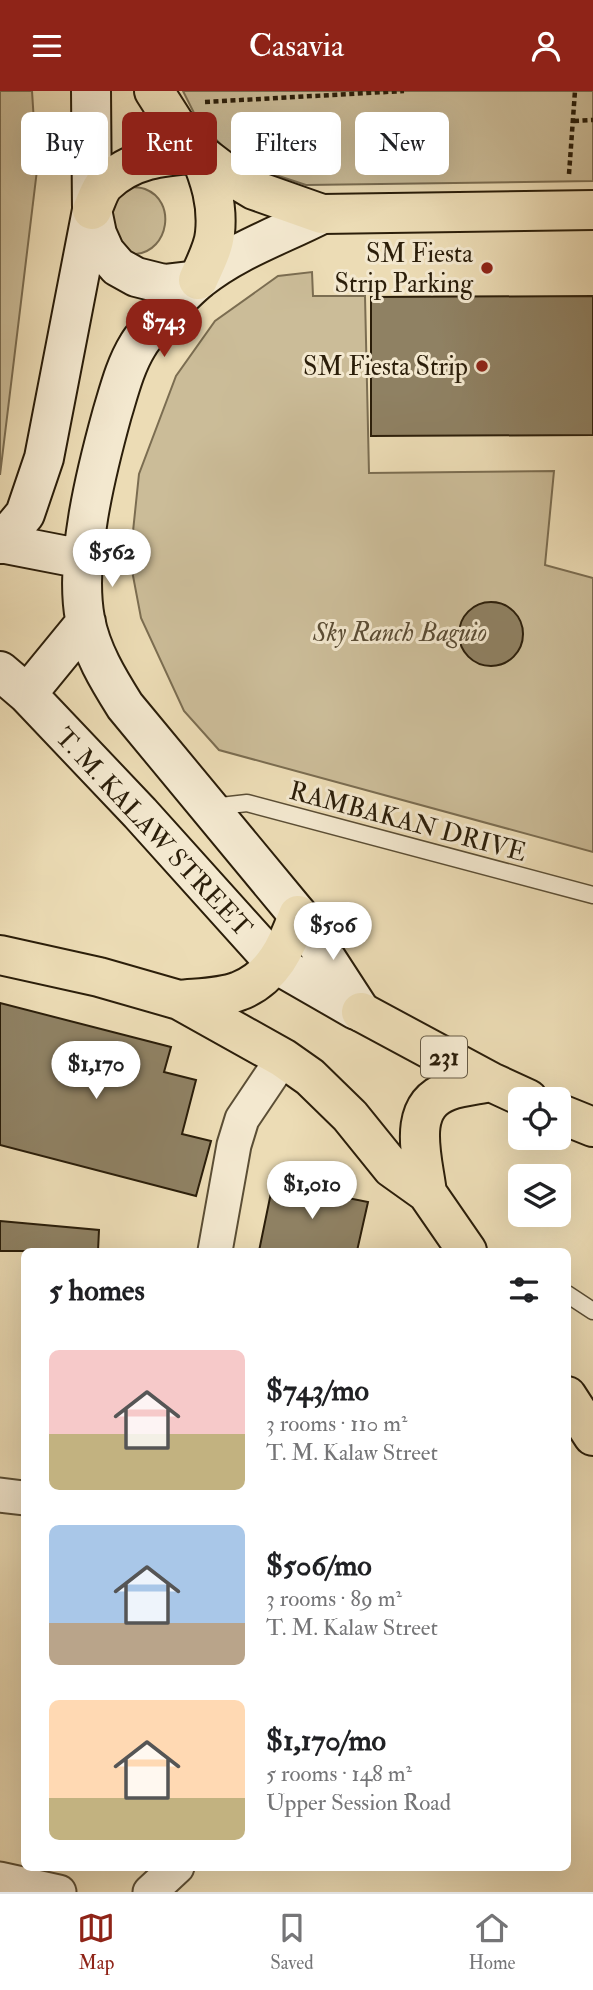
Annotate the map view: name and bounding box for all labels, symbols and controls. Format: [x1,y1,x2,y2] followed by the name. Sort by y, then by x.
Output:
[249,26,344,66] text: Casavia
[28,27,66,65] icon: menu
[527,27,565,65] icon: person
[21,112,108,175] chip: Buy
[122,112,217,175] chip: Rent
[231,112,341,175] chip: Filters
[355,112,449,175] chip: New
[335,238,474,301] place label: SM Fiesta Strip Parking
[479,260,495,276] marker: SM Fiesta Strip Parking
[123,299,205,359] pin: $743
[142,307,186,336] text: $743
[303,351,468,384] place label: SM Fiesta Strip
[474,358,490,374] marker: SM Fiesta Strip
[71,529,153,589] pin: $562
[89,537,135,566] text: $562
[312,617,487,649] park label: Sky Ranch Baguio
[48,721,259,944] street label: T. M. KALAW STREET
[286,775,530,869] street label: RAMBAKAN DRIVE
[292,903,374,962] pin: $506
[310,910,356,939] text: $506
[421,1037,467,1077] road number: 231
[39,1041,153,1101] pin: $1,170
[67,1049,125,1078] text: $1,170
[508,1087,571,1227] map controls
[508,1087,571,1150] button: locate
[255,1161,369,1221] pin: $1,010
[508,1164,571,1227] button: layers
[283,1169,341,1198] text: $1,010
[505,1271,543,1309] icon: filters
[49,1272,145,1309] text: 5 homes
[266,1372,369,1409] text: $743/mo
[105,1378,189,1462] icon: home
[266,1409,407,1438] text: 3 rooms · 110 m²
[266,1438,438,1467] text: T. M. Kalaw Street
[266,1547,372,1584] text: $506/mo
[105,1553,189,1637] icon: home
[266,1584,402,1613] text: 3 rooms · 89 m²
[266,1613,438,1642] text: T. M. Kalaw Street
[266,1722,386,1759] text: $1,170/mo
[105,1728,189,1812] icon: home
[266,1759,412,1788] text: 5 rooms · 148 m²
[266,1788,451,1817] text: Upper Session Road
[77,1909,115,1975] tab: Map
[270,1909,314,1975] tab: Saved
[468,1909,516,1975] tab: Home

